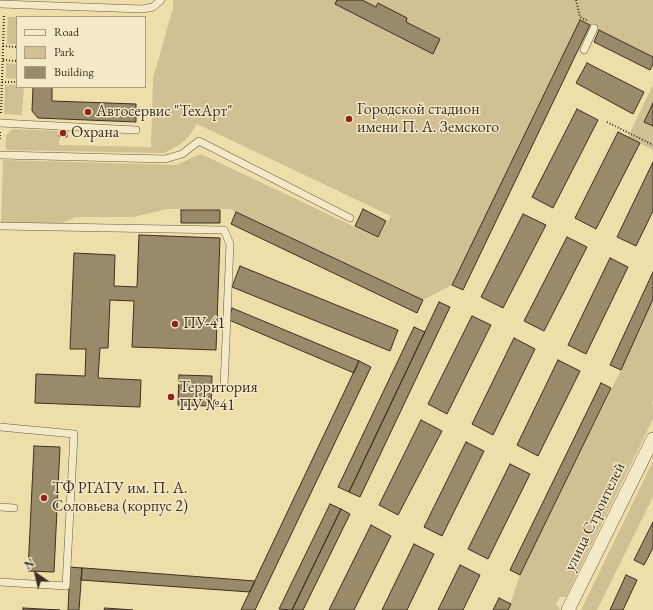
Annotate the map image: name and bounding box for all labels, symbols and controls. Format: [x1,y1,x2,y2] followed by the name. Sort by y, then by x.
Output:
[16,16,146,88] legend
[54,24,79,40] text: Road
[54,44,74,60] text: Park
[54,64,94,80] text: Building
[357,100,499,138] place label: Городской стадион имени П. А. Земского
[96,102,232,122] place label: Автосервис "ТехАрт"
[83,107,93,117] marker: Автосервис "ТехАрт"
[344,114,354,124] marker: Городской стадион имени П. А. Земского
[71,123,119,143] place label: Охрана
[58,128,68,138] marker: Охрана
[183,314,225,334] place label: ПУ-41
[170,319,180,329] marker: ПУ-41
[179,378,258,416] place label: Территория ПУ №41
[166,392,176,402] marker: Территория ПУ №41
[560,460,630,574] street label: улица Строителей
[52,479,188,517] place label: ТФ РГАТУ им. П. А. Соловьева (корпус 2)
[39,493,49,503] marker: ТФ РГАТУ им. П. А. Соловьева (корпус 2)
[16,554,56,594] north arrow
[22,556,37,572] text: N

